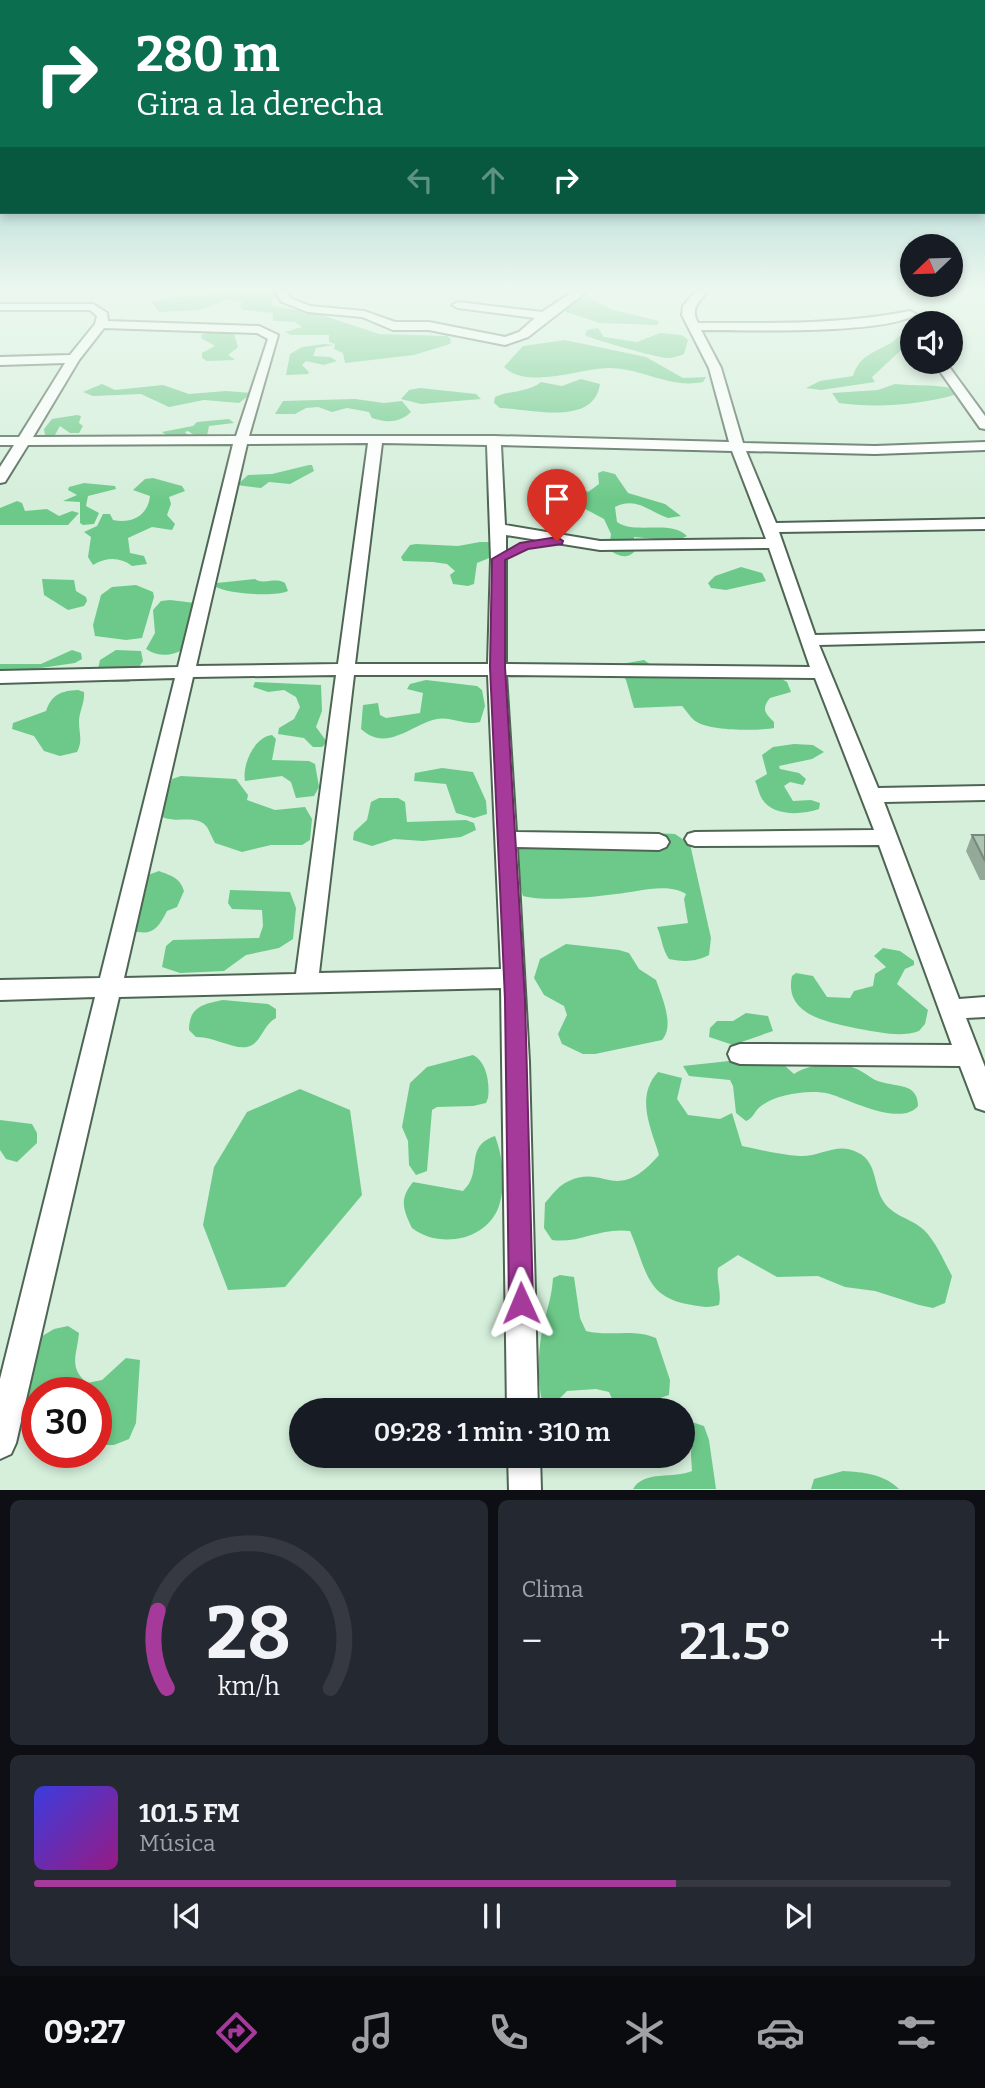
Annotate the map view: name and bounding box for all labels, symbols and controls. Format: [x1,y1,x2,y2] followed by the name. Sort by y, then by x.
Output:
[136,25,280,84] text: 280 m
[21,28,112,119] icon: right
[136,85,383,123] text: Gira a la derecha
[401,161,439,199] icon: left
[474,161,512,199] icon: ahead
[547,161,585,199] icon: right
[900,234,962,298] north arrow
[900,234,963,374] map controls
[900,311,963,374] button: sound
[527,469,587,541] pin
[538,480,576,518] icon: arrive
[484,1266,558,1340] position arrow
[21,1377,112,1468] speed limit sign: 30
[374,1417,610,1448] text: 09:28 · 1 min · 310 m
[522,1575,584,1603] text: Clima
[206,1591,291,1678] text: 28
[679,1610,793,1673] text: 21.5°
[522,1618,542,1664] text: −
[929,1618,951,1664] text: +
[218,1672,280,1702] text: km/h
[139,1798,240,1829] text: 101.5 FM
[139,1829,216,1857] text: Música
[168,1897,206,1935] icon: previous
[473,1897,511,1935] icon: pause
[779,1897,817,1935] icon: next
[212,2008,261,2057] icon: directions
[348,2008,397,2057] icon: music
[484,2008,533,2057] icon: phone
[620,2008,669,2057] icon: climate
[756,2008,805,2057] icon: car
[892,2008,941,2057] icon: filters
[44,2013,125,2051] text: 09:27

